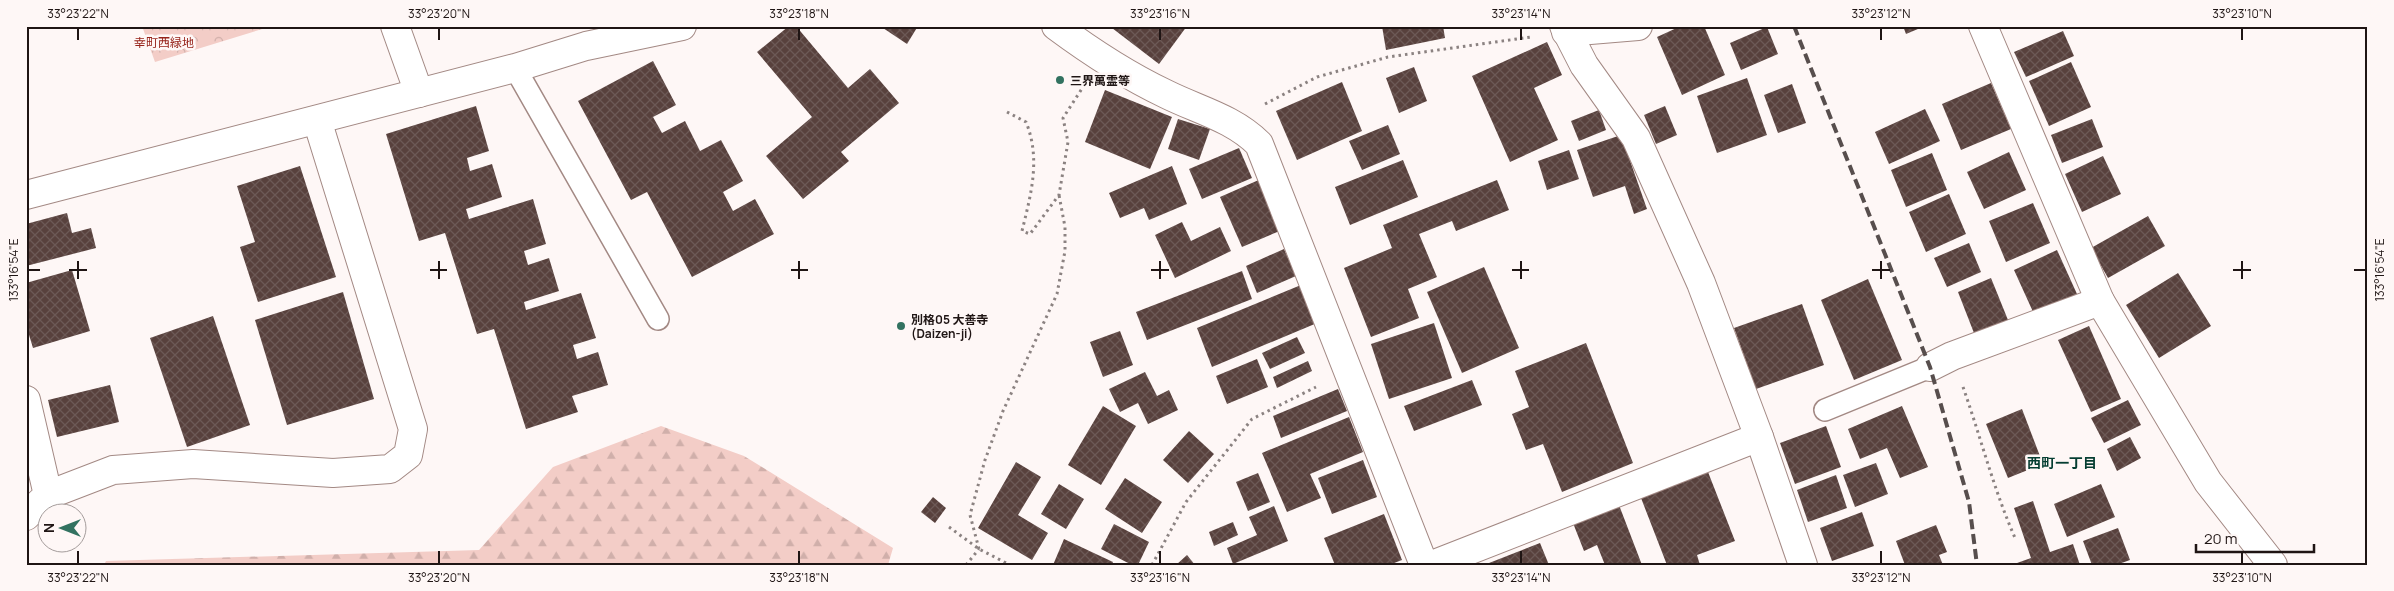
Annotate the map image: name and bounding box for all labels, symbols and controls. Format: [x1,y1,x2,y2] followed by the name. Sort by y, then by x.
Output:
[47,5,109,22] text: 33°23'22"N
[408,5,470,22] text: 33°23'20"N
[769,5,829,22] text: 33°23'18"N
[1130,5,1190,22] text: 33°23'16"N
[1491,5,1551,22] text: 33°23'14"N
[1851,5,1911,22] text: 33°23'12"N
[2212,5,2272,22] text: 33°23'10"N
[134,34,194,51] park label: 幸町西緑地
[1070,72,1130,89] place label: 三界萬霊等
[1054,74,1066,86] marker: 三界萬霊等
[5,238,22,302] text: 133°16'54"E
[2371,238,2388,302] text: 133°16'54"E
[911,311,988,342] place label: 別格05 大善寺 (Daizen-ji)
[895,320,907,332] marker: 別格05 大善寺 (Daizen-ji)
[2027,453,2097,472] district label: 西町一丁目
[38,504,88,554] north arrow
[2196,521,2314,553] scale bar
[39,523,58,533] text: N
[2204,528,2237,549] text: 20 m
[47,569,109,586] text: 33°23'22"N
[408,569,470,586] text: 33°23'20"N
[769,569,829,586] text: 33°23'18"N
[1130,569,1190,586] text: 33°23'16"N
[1491,569,1551,586] text: 33°23'14"N
[1851,569,1911,586] text: 33°23'12"N
[2212,569,2272,586] text: 33°23'10"N

